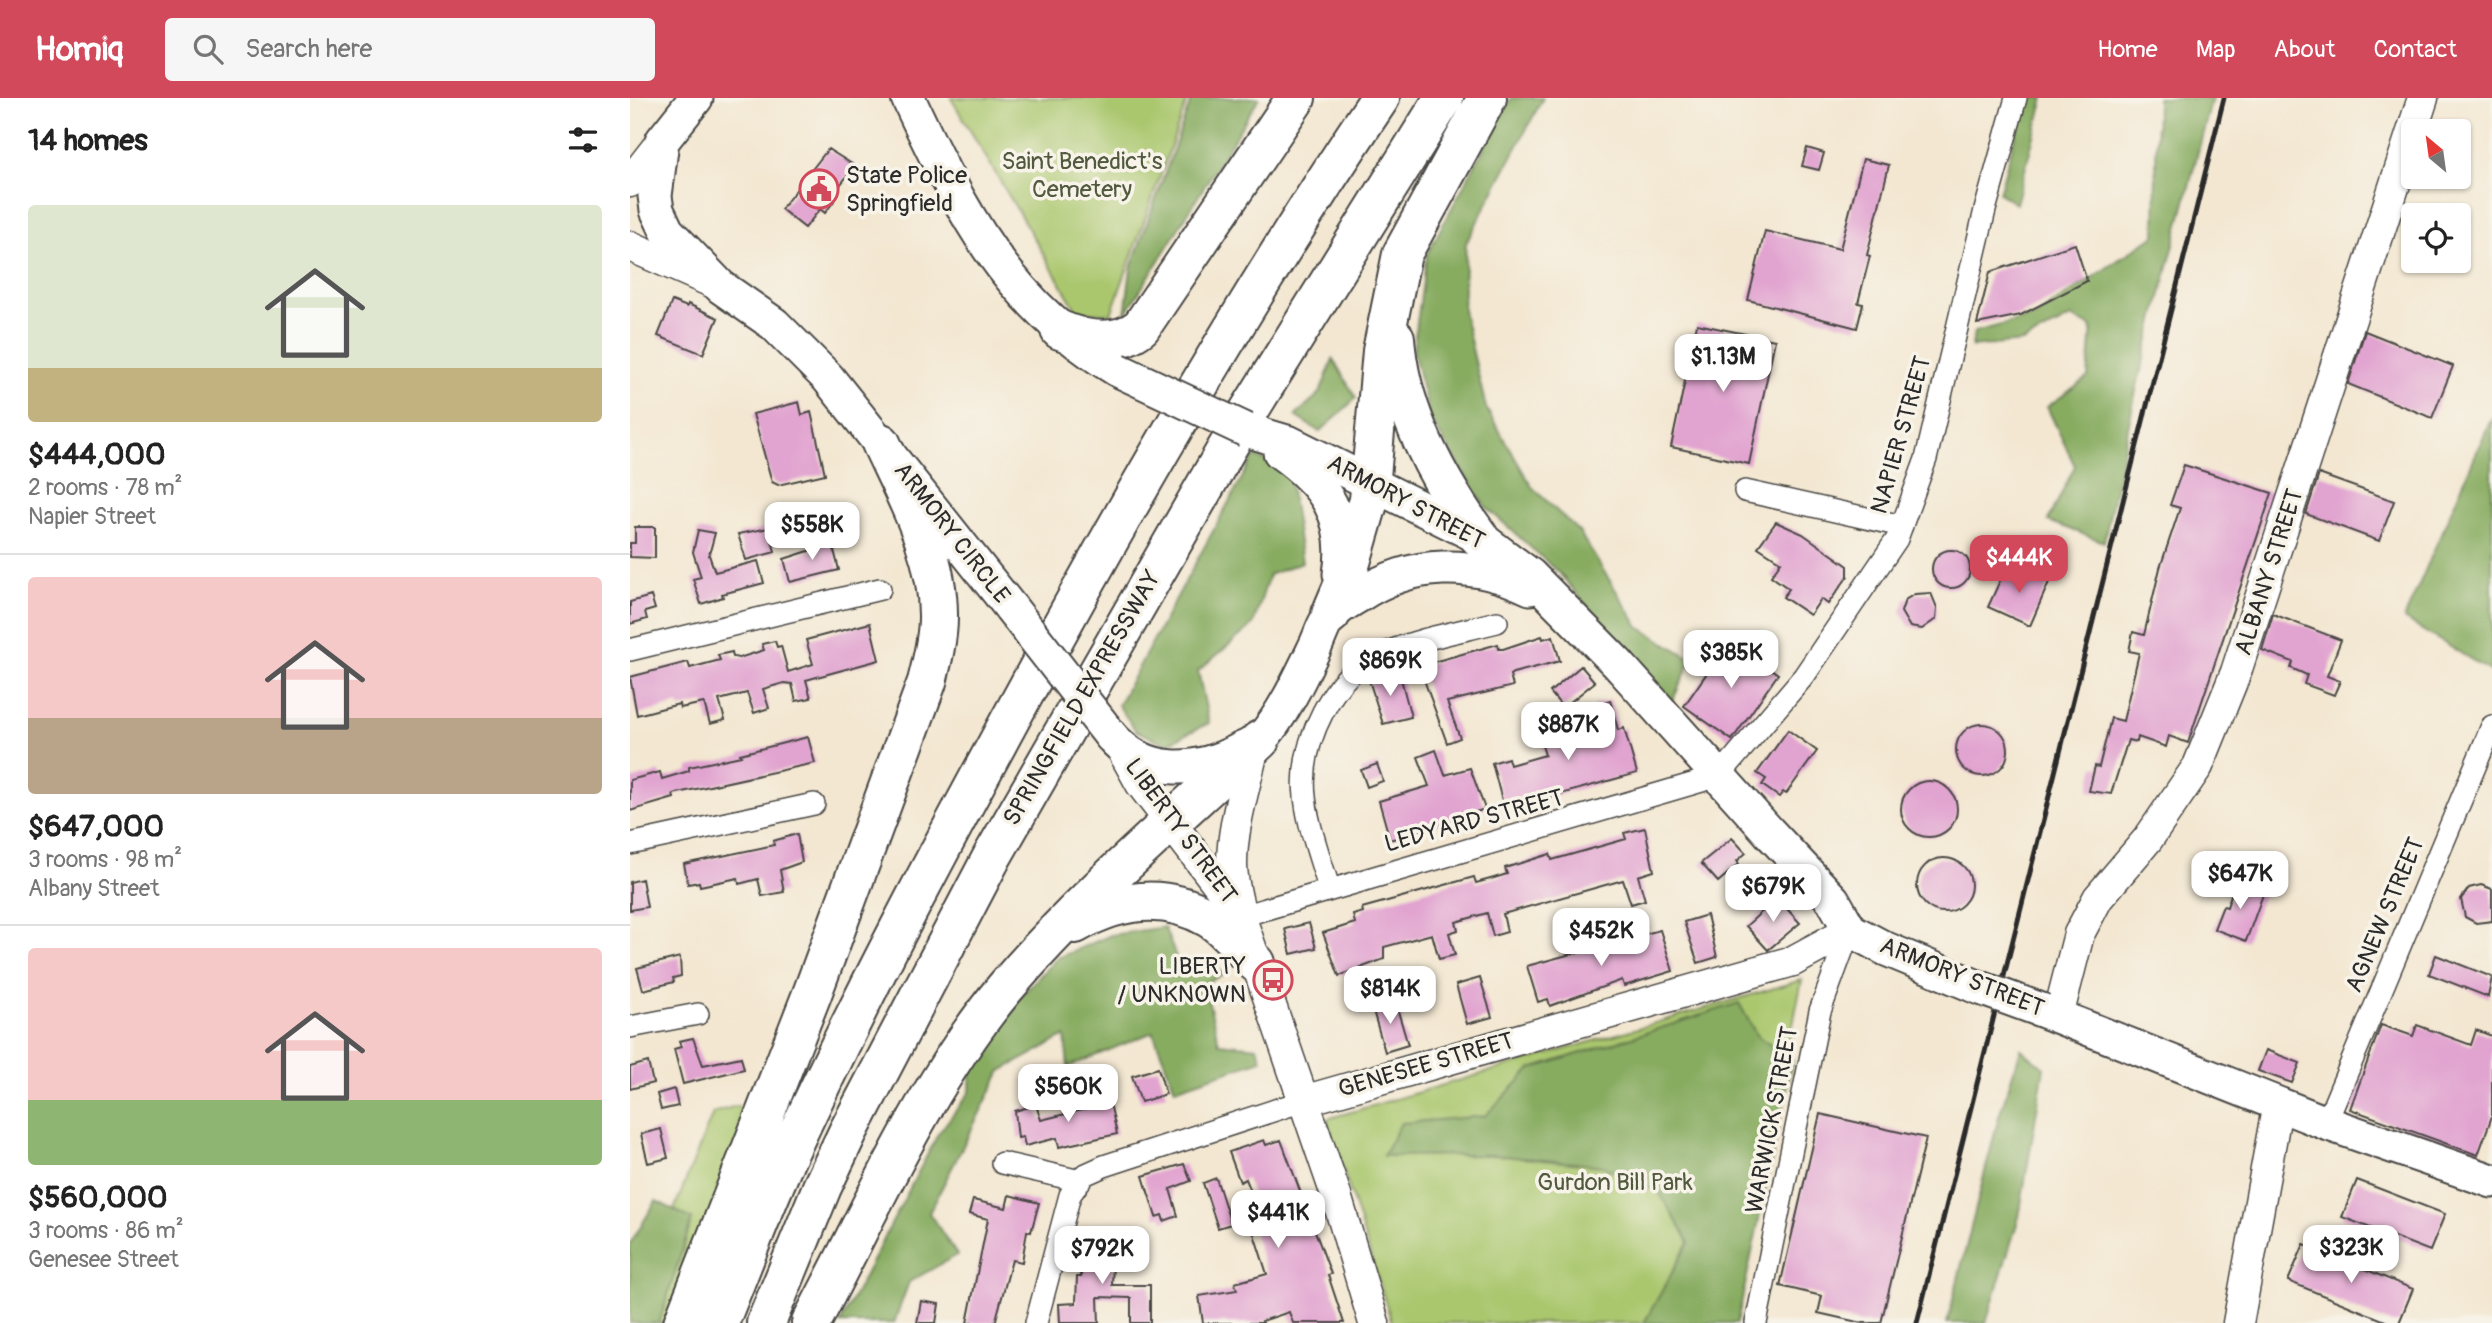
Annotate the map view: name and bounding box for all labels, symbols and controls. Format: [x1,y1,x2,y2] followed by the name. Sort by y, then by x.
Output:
[165,18,655,81] search box
[35,29,123,70] text: Homiq
[189,30,227,68] icon: search
[245,33,372,65] text: Search here
[2097,35,2158,64] text: Home
[2196,35,2236,64] text: Map
[2274,35,2336,64] text: About
[2374,35,2457,64] text: Contact
[2401,119,2471,189] north arrow
[2401,119,2471,273] map controls
[564,121,602,159] icon: filters
[28,122,148,159] text: 14 homes
[1001,147,1163,204] park label: Saint Benedict's Cemetery
[846,161,967,218] place label: State Police Springfield
[798,168,840,210] public building icon: State Police Springfield
[2401,203,2471,273] button: locate
[252,250,378,376] icon: home
[1666,334,1780,394] pin: $1.13M
[1691,342,1755,371] text: $1.13M
[1865,353,1937,517] street label: NAPIER STREET
[28,436,166,473] text: $444,000
[1322,448,1490,556] street label: ARMORY STREET
[888,457,1016,609] street label: ARMORY CIRCLE
[28,473,182,502] text: 2 rooms · 78 m²
[2228,485,2310,659] street label: ALBANY STREET
[28,502,156,531] text: Napier Street
[763,503,861,562] pin: $558K
[781,510,843,539] text: $558K
[1970,536,2068,595] pin: $444K
[1986,543,2052,572] text: $444K
[997,565,1167,831] street label: SPRINGFIELD EXPRESSWAY
[252,622,378,748] icon: home
[1682,630,1780,690] pin: $385K
[1341,638,1439,698] pin: $869K
[1699,638,1763,667] text: $385K
[1358,646,1422,675] text: $869K
[1519,702,1617,762] pin: $887K
[1537,710,1599,739] text: $887K
[1119,753,1243,909] street label: LIBERTY STREET
[1381,783,1567,859] street label: LEDYARD STREET
[28,808,164,845] text: $647,000
[2339,833,2431,997] street label: AGNEW STREET
[28,845,182,874] text: 3 rooms · 98 m²
[2191,852,2289,911] pin: $647K
[2207,859,2273,888] text: $647K
[1724,864,1822,924] pin: $679K
[1741,872,1805,901] text: $679K
[28,874,159,903] text: Albany Street
[1552,908,1650,968] pin: $452K
[1569,916,1634,945] text: $452K
[1876,931,2048,1023] street label: ARMORY STREET
[1117,952,1246,1009] place label: LIBERTY / UNKNOWN
[1252,959,1294,1001] bus stop icon: LIBERTY / UNKNOWN
[1341,967,1439,1026] pin: $814K
[1360,974,1420,1003] text: $814K
[252,993,378,1119] icon: home
[1740,1024,1804,1216] street label: WARWICK STREET
[1335,1026,1517,1104] street label: GENESEE STREET
[1019,1065,1117,1124] pin: $560K
[1034,1072,1102,1101] text: $560K
[1537,1168,1693,1197] park label: Gurdon Bill Park
[28,1179,168,1216] text: $560,000
[1229,1190,1327,1250] pin: $441K
[1247,1198,1309,1227] text: $441K
[28,1216,184,1245] text: 3 rooms · 86 m²
[1053,1226,1151,1286] pin: $792K
[2302,1226,2400,1285] pin: $323K
[2319,1233,2383,1262] text: $323K
[1070,1234,1134,1263] text: $792K
[28,1245,179,1274] text: Genesee Street

